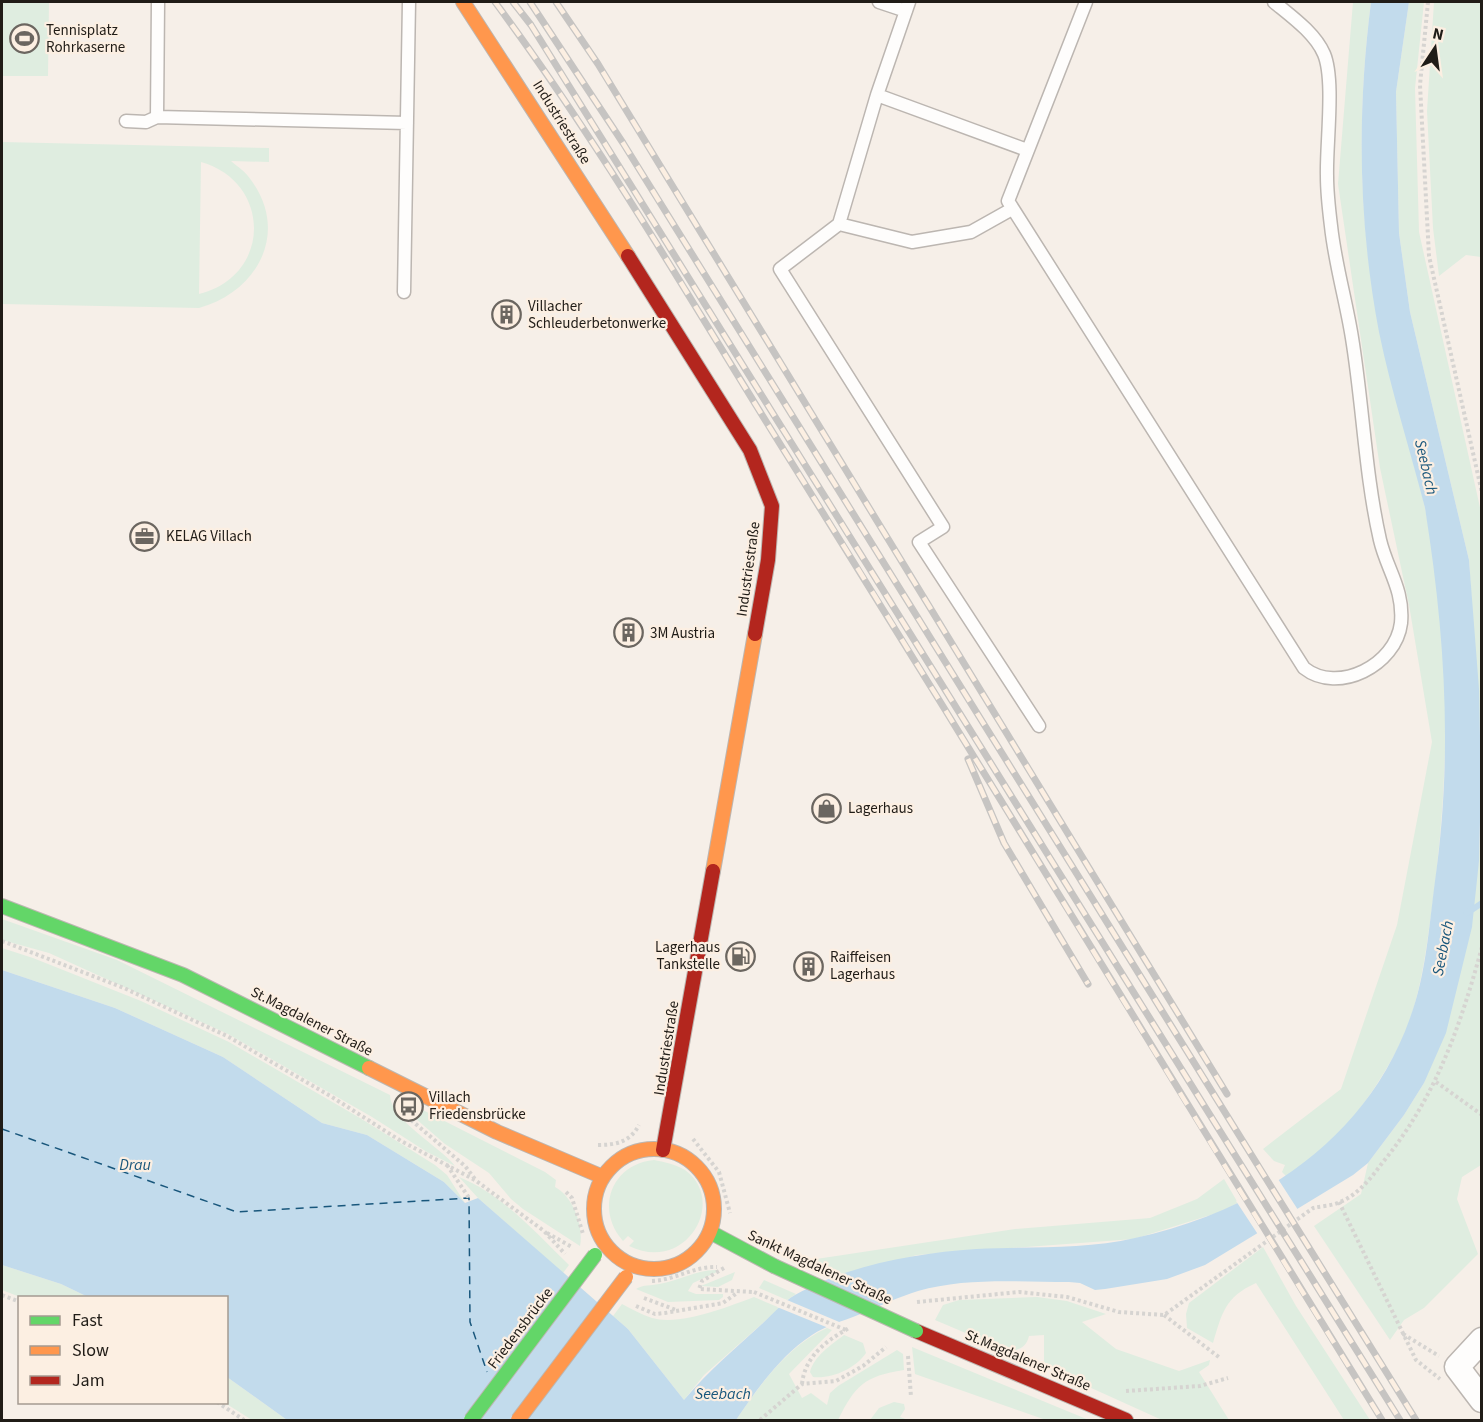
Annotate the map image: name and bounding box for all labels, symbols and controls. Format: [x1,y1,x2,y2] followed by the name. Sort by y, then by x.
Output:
[1405,18,1465,78] north arrow
[46,20,125,58] place label: Tennisplatz Rohrkaserne
[1430,22,1446,46] text: N
[9,23,41,55] sports icon: Tennisplatz Rohrkaserne
[527,76,596,168] street label: Industriestraße
[528,296,666,334] place label: Villacher Schleuderbetonwerke
[491,299,523,331] building icon: Villacher Schleuderbetonwerke
[1409,437,1443,497] water label: Seebach
[129,520,161,552] office icon: KELAG Villach
[731,520,766,618] street label: Industriestraße
[166,526,252,547] place label: KELAG Villach
[613,617,645,649] building icon: 3M Austria
[650,623,715,644] place label: 3M Austria
[811,792,843,824] shop icon: Lagerhaus
[848,798,913,819] place label: Lagerhaus
[1427,919,1459,978] water label: Seebach
[655,937,720,975] place label: Lagerhaus Tankstelle
[725,940,757,972] fuel station icon: Lagerhaus Tankstelle
[830,947,895,985] place label: Raiffeisen Lagerhaus
[793,950,825,982] building icon: Raiffeisen Lagerhaus
[247,982,377,1061] street label: St.Magdalener Straße
[649,999,684,1097] street label: Industriestraße
[429,1087,526,1125] place label: Villach Friedensbrücke
[392,1090,424,1122] bus stop icon: Villach Friedensbrücke
[119,1154,151,1176] water label: Drau
[744,1225,895,1310] street label: Sankt Magdalener Straße
[483,1283,558,1373] street label: Friedensbrücke
[18,1296,228,1404] legend
[72,1308,103,1333] text: Fast
[962,1324,1094,1396] street label: St.Magdalener Straße
[72,1338,109,1363] text: Slow
[72,1368,105,1393] text: Jam
[695,1383,751,1405] water label: Seebach

